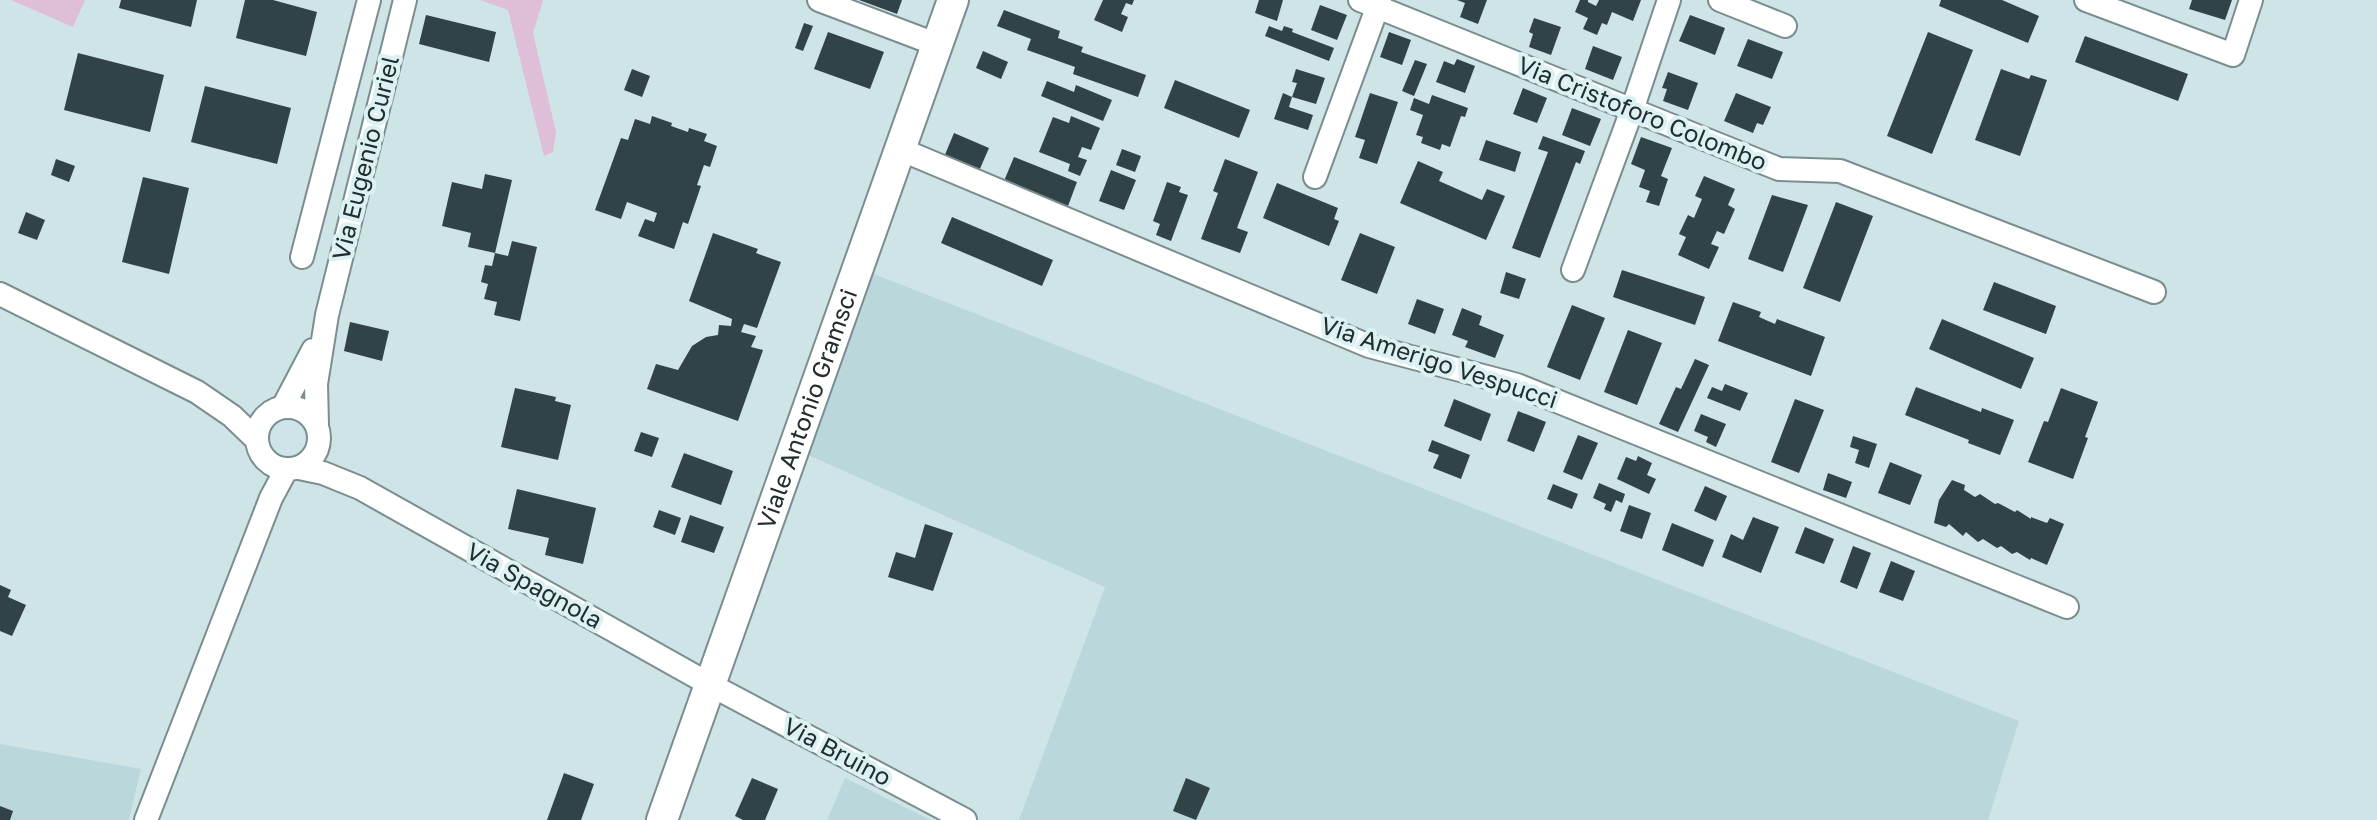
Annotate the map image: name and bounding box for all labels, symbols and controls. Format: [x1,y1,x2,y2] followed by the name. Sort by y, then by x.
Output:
[1514,49,1771,176] street label: Via Cristoforo Colombo
[325,52,404,263] street label: Via Eugenio Curiel
[750,285,862,533] street label: Viale Antonio Gramsci
[1317,310,1562,414] street label: Via Amerigo Vespucci
[462,535,608,634] street label: Via Spagnola
[779,710,896,791] street label: Via Bruino

